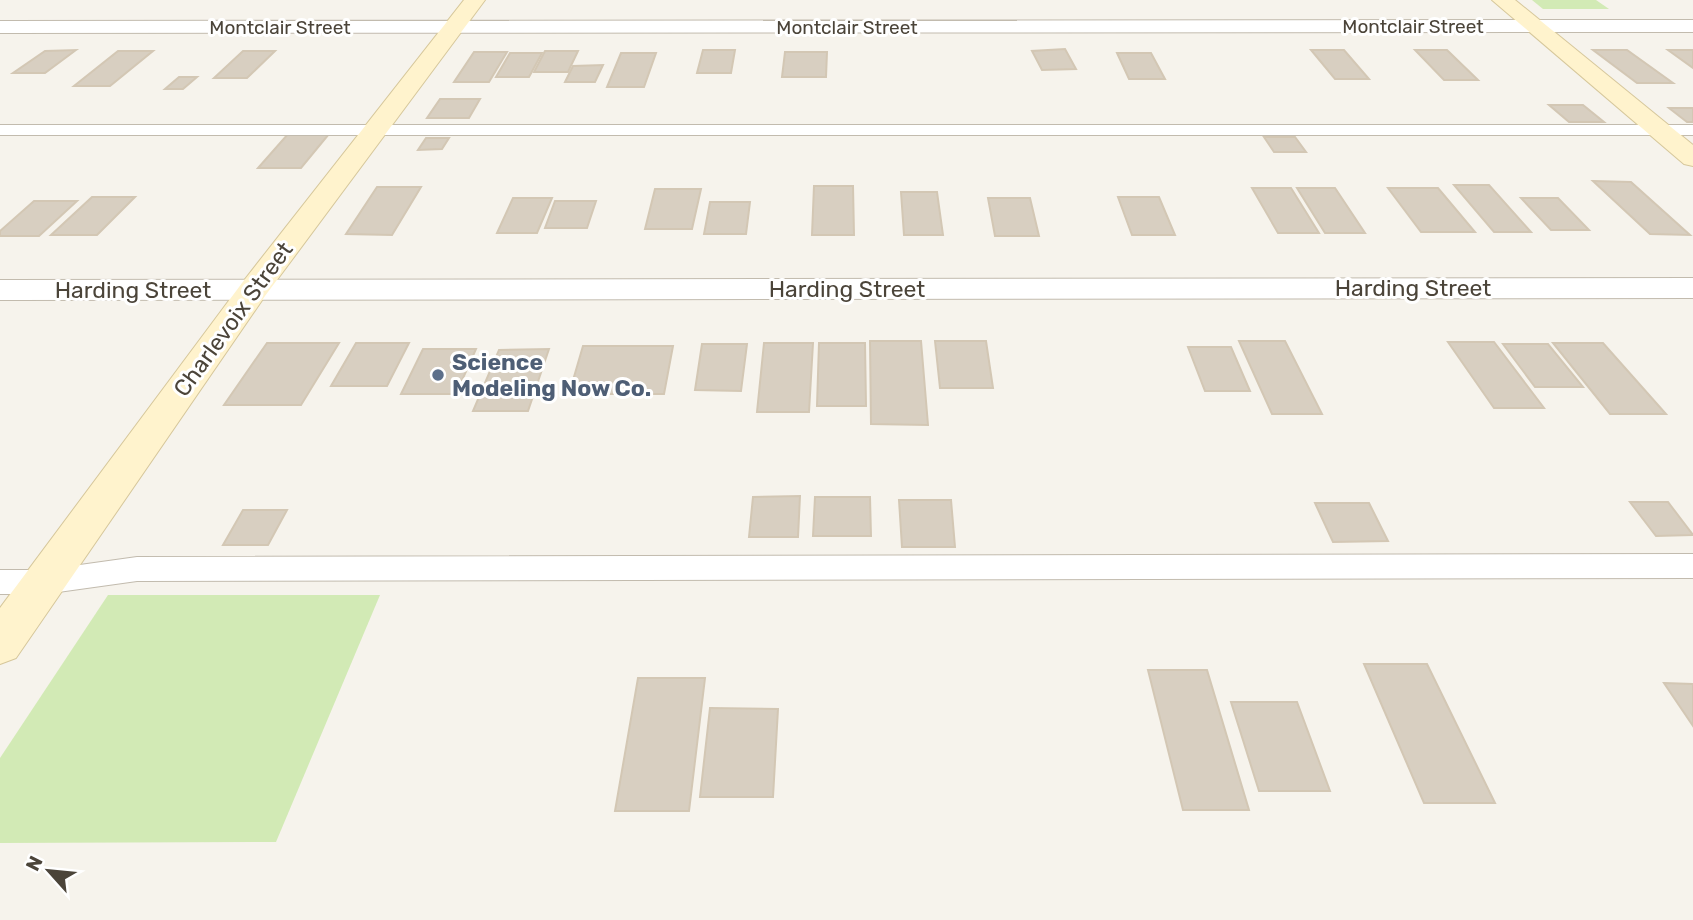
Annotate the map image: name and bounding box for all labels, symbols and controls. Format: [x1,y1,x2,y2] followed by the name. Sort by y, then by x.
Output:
[1342,15,1484,38] street label: Montclair Street
[209,16,351,39] street label: Montclair Street
[776,16,918,39] street label: Montclair Street
[167,236,299,402] street label: Charlevoix Street
[1335,274,1491,302] street label: Harding Street
[769,275,925,303] street label: Harding Street
[55,276,211,304] street label: Harding Street
[452,348,651,402] place label: Science Modeling Now Co.
[430,367,446,383] marker: Science Modeling Now Co.
[14,836,84,906] north arrow
[21,852,48,875] text: N

